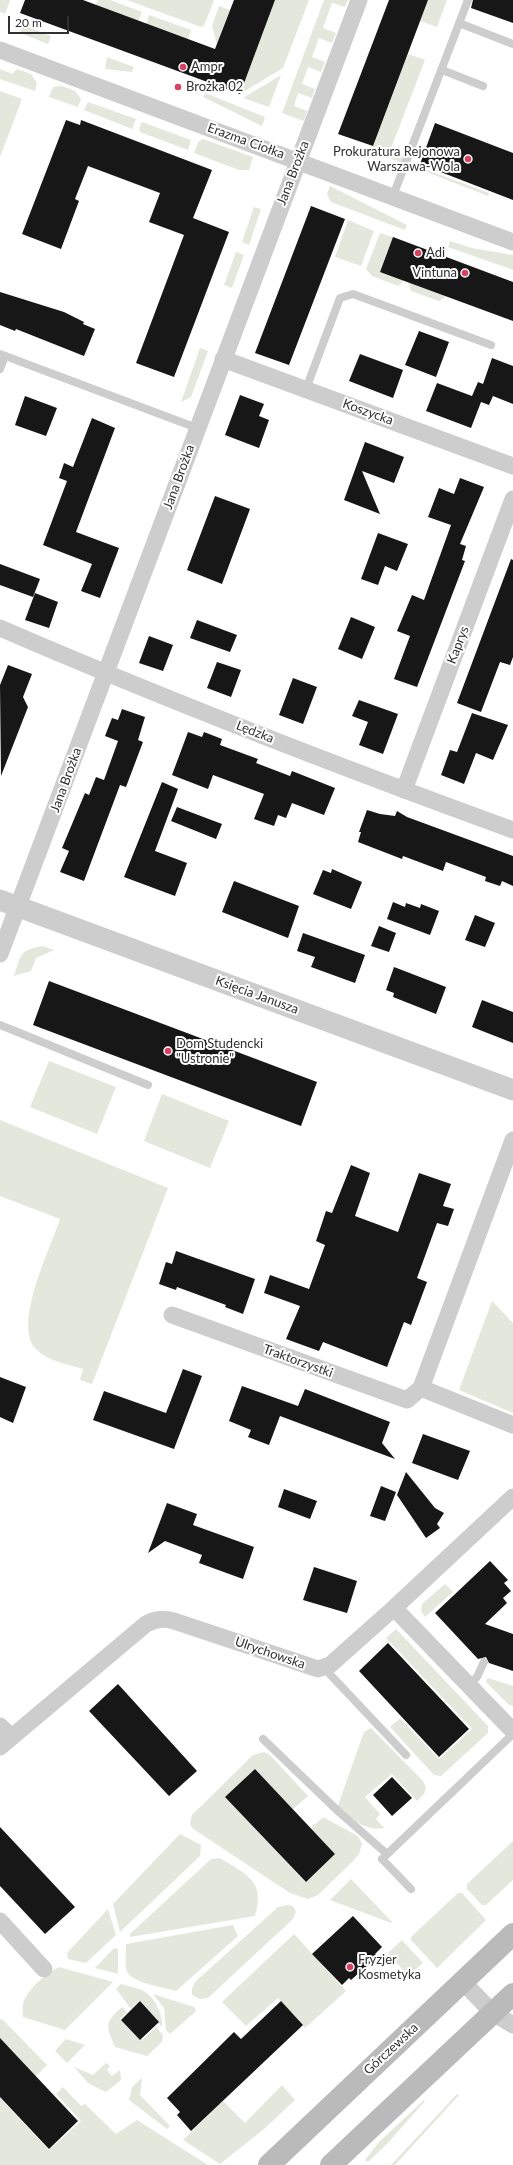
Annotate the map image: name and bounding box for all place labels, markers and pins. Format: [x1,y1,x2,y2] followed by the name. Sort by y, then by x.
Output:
[191,59,222,75] place label: Ampr
[178,62,188,72] marker: Ampr
[186,79,243,95] place label: Brożka 02
[173,82,183,92] marker: Brożka 02
[333,144,460,175] place label: Prokuratura Rejonowa Warszawa-Wola
[463,154,473,164] marker: Prokuratura Rejonowa Warszawa-Wola
[426,245,445,261] place label: Adi
[413,248,423,258] marker: Adi
[412,265,457,281] place label: Vintuna
[460,268,470,278] marker: Vintuna
[176,1036,263,1067] place label: Dom Studencki "Ustronie"
[163,1046,173,1056] marker: Dom Studencki "Ustronie"
[358,1952,421,1983] place label: Fryzjer Kosmetyka
[345,1962,355,1972] marker: Fryzjer Kosmetyka

